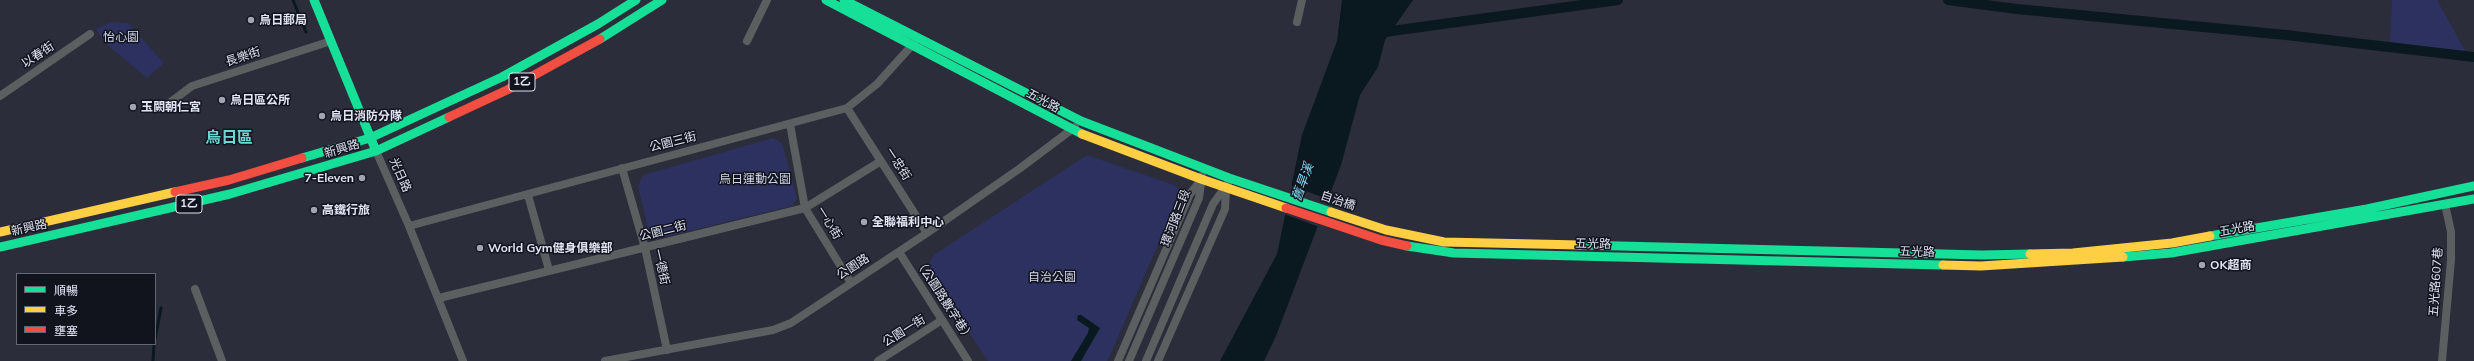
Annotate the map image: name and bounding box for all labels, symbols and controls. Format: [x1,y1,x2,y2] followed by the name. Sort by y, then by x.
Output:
[259,13,307,27] place label: 烏日郵局
[246,15,256,25] marker: 烏日郵局
[103,30,139,44] park label: 怡心園
[19,39,57,71] street label: 以春街
[224,45,262,69] street label: 長樂街
[509,73,535,91] road number: 1乙
[1024,86,1062,116] street label: 五光路
[230,93,290,107] place label: 烏日區公所
[217,95,227,105] marker: 烏日區公所
[141,100,201,114] place label: 玉闕朝仁宮
[128,102,138,112] marker: 玉闕朝仁宮
[330,109,402,123] place label: 烏日消防分隊
[317,111,327,121] marker: 烏日消防分隊
[205,128,253,148] district label: 烏日區
[648,129,698,155] street label: 公園三街
[323,137,361,161] street label: 新興路
[882,145,914,183] street label: 一忠街
[386,156,414,194] street label: 光日路
[1289,161,1317,203] water label: 舊旱溪
[305,171,354,185] place label: 7-Eleven
[719,172,791,186] park label: 烏日運動公園
[357,173,367,183] marker: 7-Eleven
[1159,187,1193,249] street label: 環河路三段
[1319,189,1357,213] street label: 自治橋
[176,195,202,213] road number: 1乙
[322,203,370,217] place label: 高鐵行旅
[813,204,845,242] street label: 一心街
[309,205,319,215] marker: 高鐵行旅
[872,215,944,229] place label: 全聯福利中心
[10,217,48,239] street label: 新興路
[859,217,869,227] marker: 全聯福利中心
[638,218,688,244] street label: 公園二街
[2218,219,2256,239] street label: 五光路
[1575,236,1611,252] street label: 五光路
[488,241,613,255] place label: World Gym健身俱樂部
[475,243,485,253] marker: World Gym健身俱樂部
[1899,244,1935,260] street label: 五光路
[2426,247,2446,317] street label: 五光路607巷
[650,248,672,286] street label: 一德街
[834,251,872,283] street label: 公園路
[912,256,976,344] street label: （公園路數字巷）
[2210,258,2251,272] place label: OK超商
[2197,260,2207,270] marker: OK超商
[1028,270,1076,284] park label: 自治公園
[16,273,156,345] legend
[54,283,78,298] text: 順暢
[54,303,78,318] text: 車多
[880,312,928,350] street label: 公園一街
[54,323,78,338] text: 壅塞

